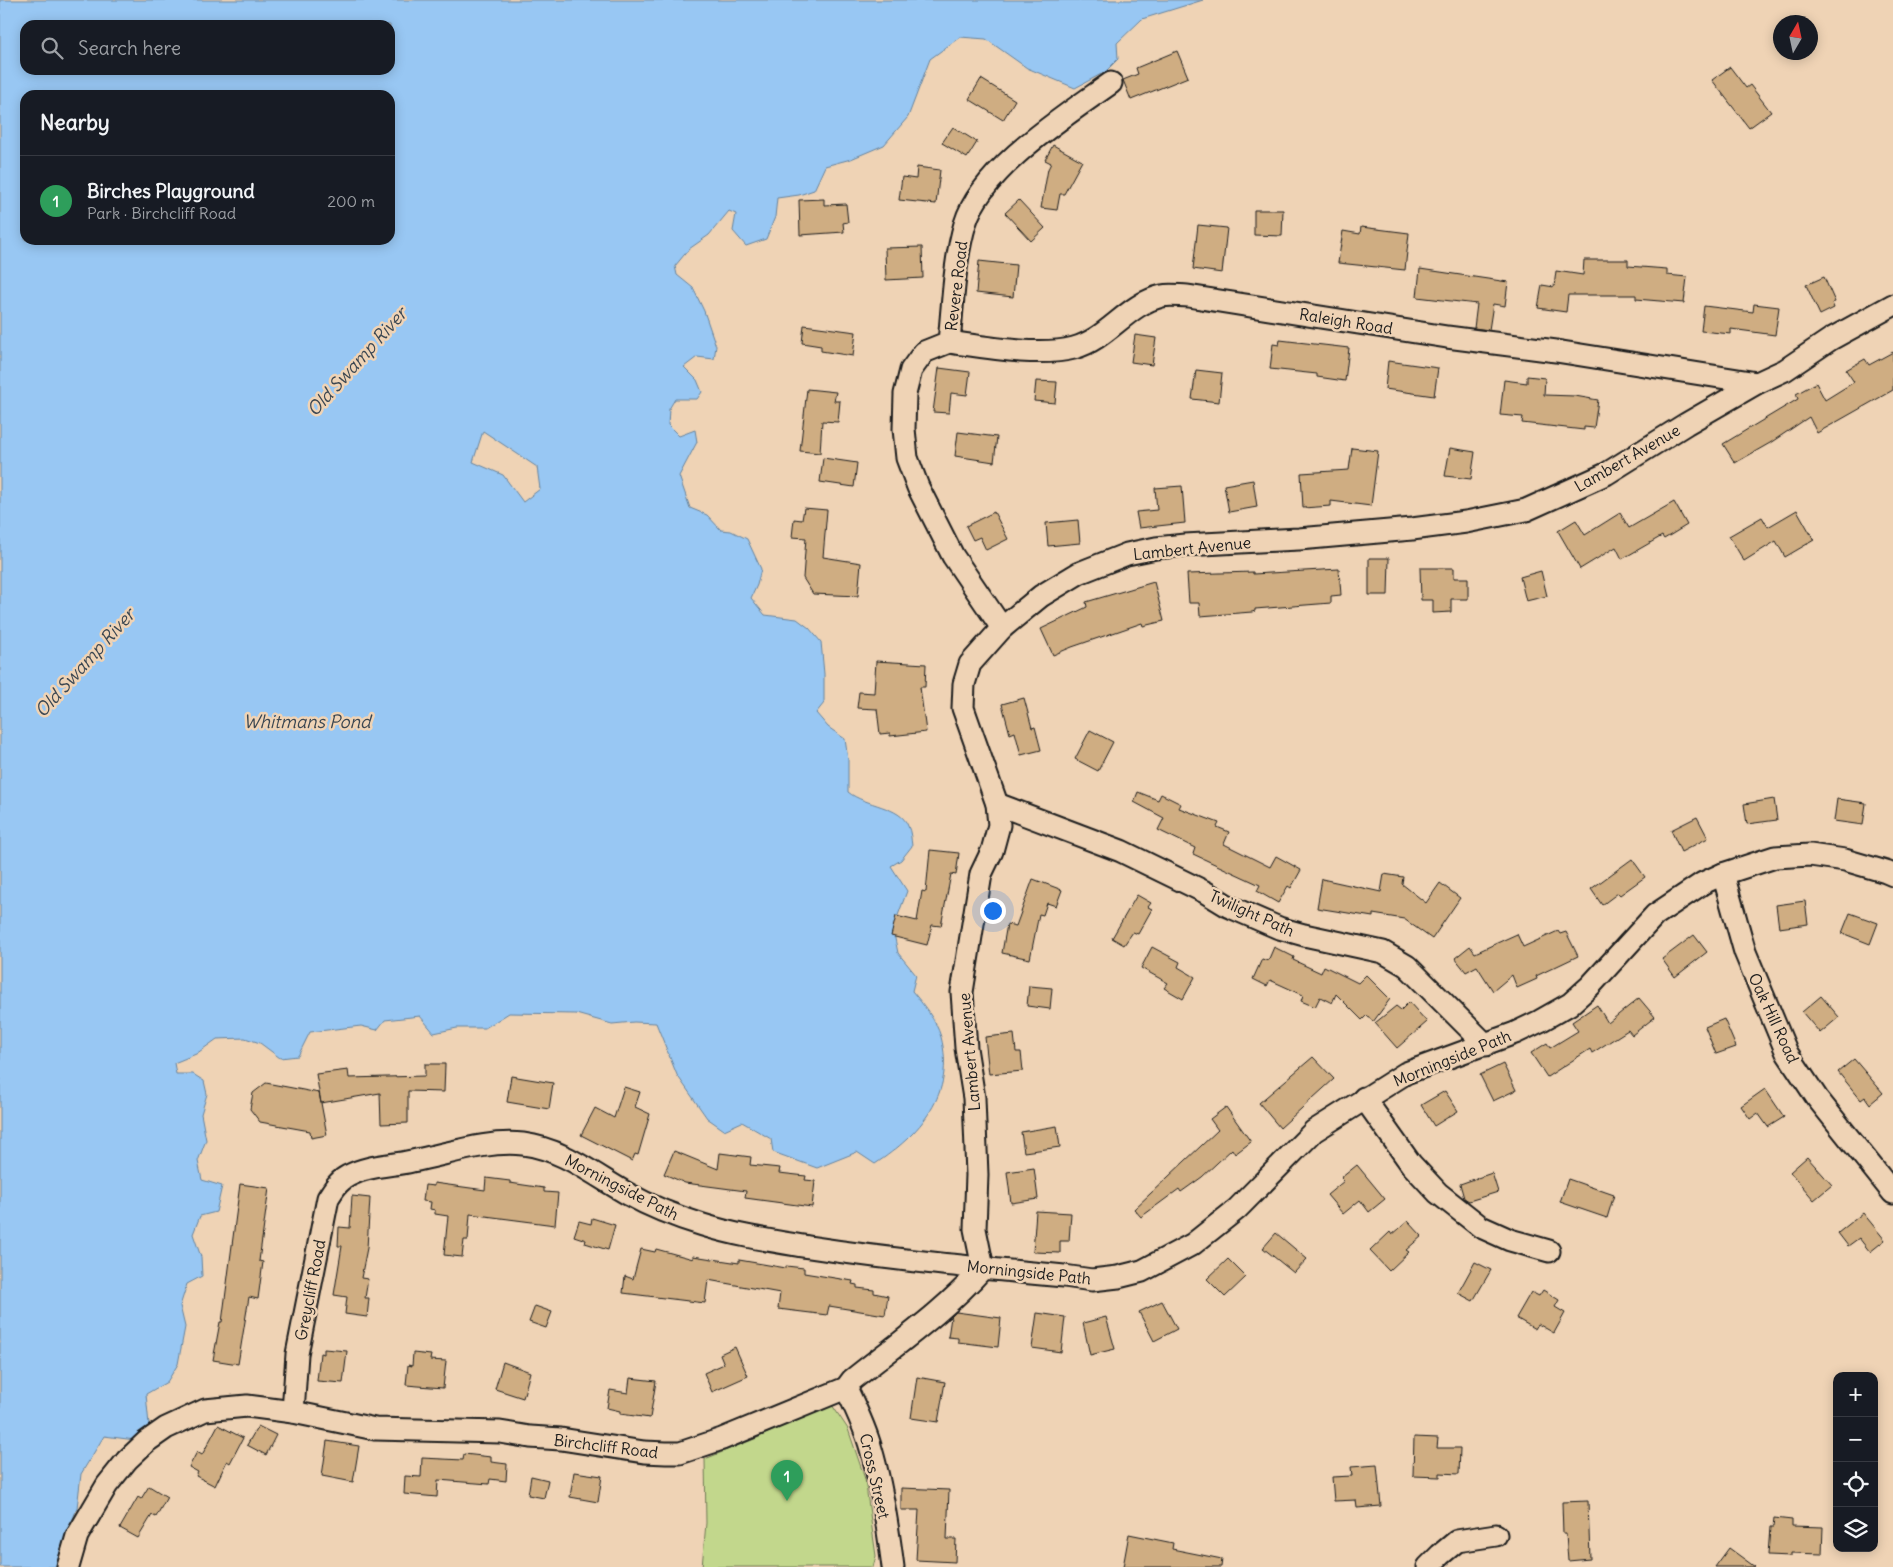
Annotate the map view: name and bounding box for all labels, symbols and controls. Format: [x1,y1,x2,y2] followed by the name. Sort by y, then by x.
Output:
[1773,15,1818,60] north arrow
[20,20,395,75] search box
[38,34,66,62] icon: search
[78,36,181,60] text: Search here
[40,109,110,136] text: Nearby
[87,179,255,203] text: Birches Playground
[53,191,59,211] text: 1
[327,191,375,211] text: 200 m
[87,203,236,223] text: Park · Birchcliff Road
[941,240,971,332] street label: Revere Road
[302,300,413,421] water label: Old Swamp River
[1298,304,1394,338] street label: Raleigh Road
[1571,420,1683,496] street label: Lambert Avenue
[1132,532,1252,564] street label: Lambert Avenue
[30,601,141,722] water label: Old Swamp River
[243,710,373,733] water label: Whitmans Pond
[1206,885,1298,941] street label: Twilight Path
[980,898,1006,924] your location
[1744,970,1804,1066] street label: Oak Hill Road
[954,992,984,1112] street label: Lambert Avenue
[1390,1025,1514,1091] street label: Morningside Path
[562,1150,682,1224] street label: Morningside Path
[290,1238,330,1342] street label: Greycliff Road
[966,1256,1092,1288] street label: Morningside Path
[1833,1372,1878,1552] map controls
[1833,1372,1878,1417] button: +
[1833,1417,1878,1462] button: −
[553,1430,659,1462] street label: Birchcliff Road
[855,1431,895,1521] street label: Cross Street
[771,1460,803,1501] pin: 1
[1833,1462,1878,1507] button: locate
[1833,1507,1878,1552] button: layers

